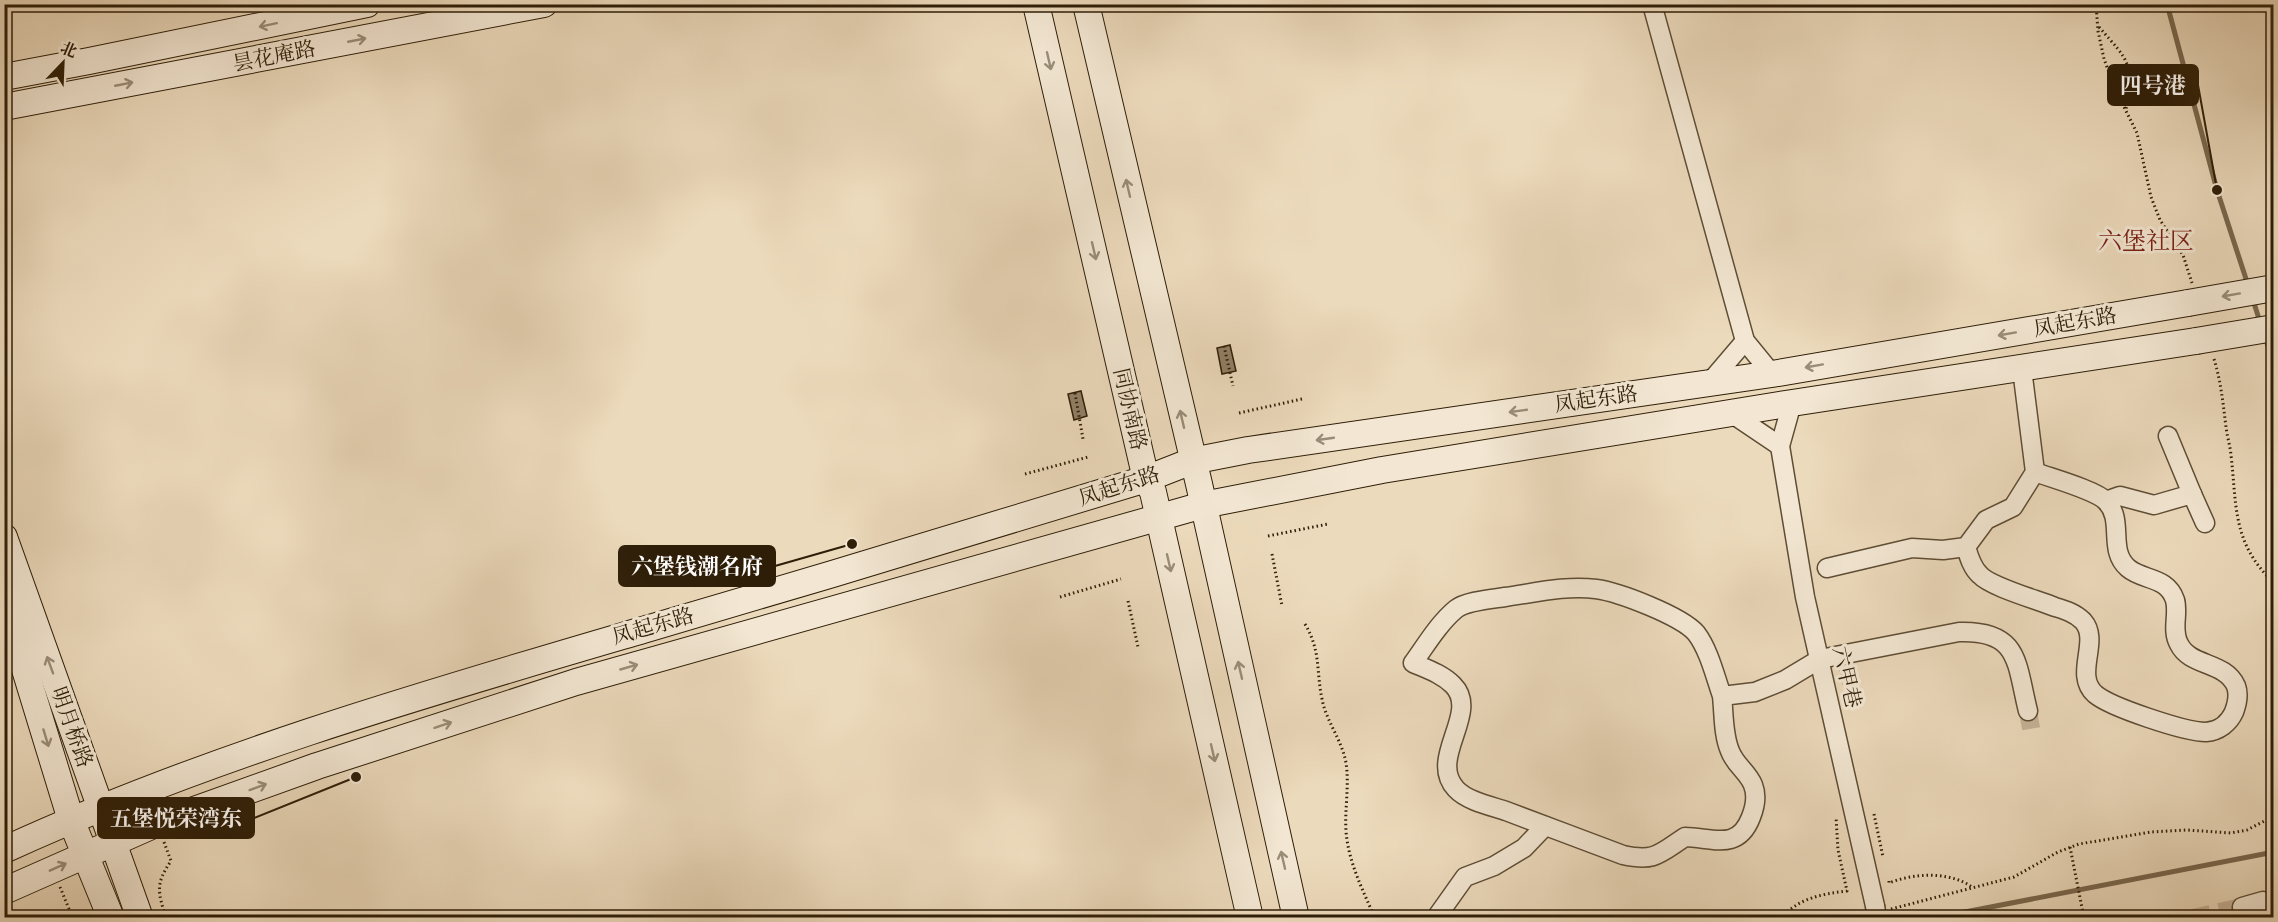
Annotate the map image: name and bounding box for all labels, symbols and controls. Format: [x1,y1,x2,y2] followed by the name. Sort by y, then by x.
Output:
[259,20,279,31] one-way arrow
[33,33,93,93] north arrow
[230,34,318,77] street label: 昙花庵路
[346,34,366,45] one-way arrow
[57,37,80,62] text: 北
[1044,51,1055,71] one-way arrow
[2108,65,2198,105] callout: 四号港
[2120,71,2186,100] text: 四号港
[114,78,133,89] one-way arrow
[1121,179,1133,198] one-way arrow
[2098,225,2194,256] district label: 六堡社区
[1089,241,1100,260] one-way arrow
[2222,290,2241,301] one-way arrow
[2031,301,2119,342] street label: 凤起东路
[1997,328,2017,339] one-way arrow
[1805,361,1825,372] one-way arrow
[1108,365,1153,453] street label: 同协南路
[1552,379,1639,418] street label: 凤起东路
[1508,405,1528,416] one-way arrow
[1176,410,1188,429] one-way arrow
[1315,433,1335,444] one-way arrow
[1075,460,1163,511] street label: 凤起东路
[619,546,775,586] callout: 六堡钱潮名府
[631,552,763,581] text: 六堡钱潮名府
[1164,553,1176,572] one-way arrow
[609,601,697,650] street label: 凤起东路
[1827,643,1868,711] street label: 六甲巷
[43,656,54,674] one-way arrow
[619,661,638,672] one-way arrow
[1234,661,1245,680] one-way arrow
[45,683,100,771] street label: 明月桥路
[433,719,452,730] one-way arrow
[41,728,52,747] one-way arrow
[1208,743,1220,762] one-way arrow
[248,780,267,791] one-way arrow
[98,798,254,838] callout: 五堡悦荣湾东
[110,804,242,833] text: 五堡悦荣湾东
[1277,851,1288,871] one-way arrow
[48,861,66,873] one-way arrow

